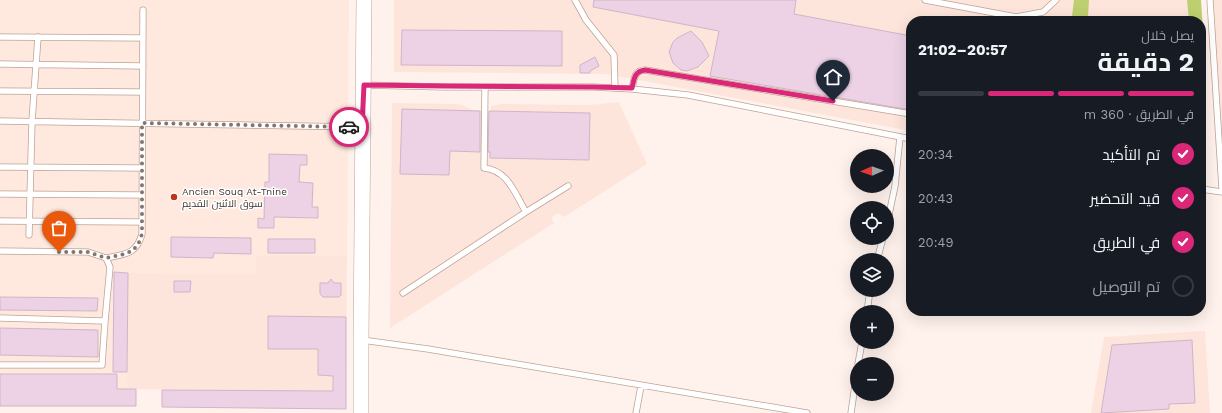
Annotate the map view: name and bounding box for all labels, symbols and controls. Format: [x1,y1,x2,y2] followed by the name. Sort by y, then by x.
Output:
[1141,28,1194,43] text: يصل خلال
[918,41,1007,59] text: 20:57–21:02
[1098,47,1194,77] text: 2 دقيقة
[816,60,850,101] pin
[822,66,844,88] icon: home
[329,107,369,147] courier
[1084,107,1194,122] text: في الطريق · 360 m
[338,116,360,138] icon: car
[1172,143,1194,165] icon: check
[1102,146,1160,164] text: تم التأكيد
[918,147,953,162] text: 20:34
[850,149,894,193] north arrow
[850,149,894,401] map controls
[182,186,287,211] place label: Ancien Souq At-Tnine سوق الاثنين القديم
[1172,187,1194,209] icon: check
[1090,190,1160,208] text: قيد التحضير
[918,191,953,206] text: 20:43
[169,192,179,202] marker: Ancien Souq At-Tnine سوق الاثنين القديم
[850,201,894,245] button: locate
[42,211,76,252] pin
[48,217,70,239] icon: bag
[1172,231,1194,253] icon: check
[1093,234,1160,252] text: في الطريق
[918,235,953,250] text: 20:49
[850,253,894,297] button: layers
[1093,278,1160,296] text: تم التوصيل
[850,305,894,349] button: +
[850,357,894,401] button: −

